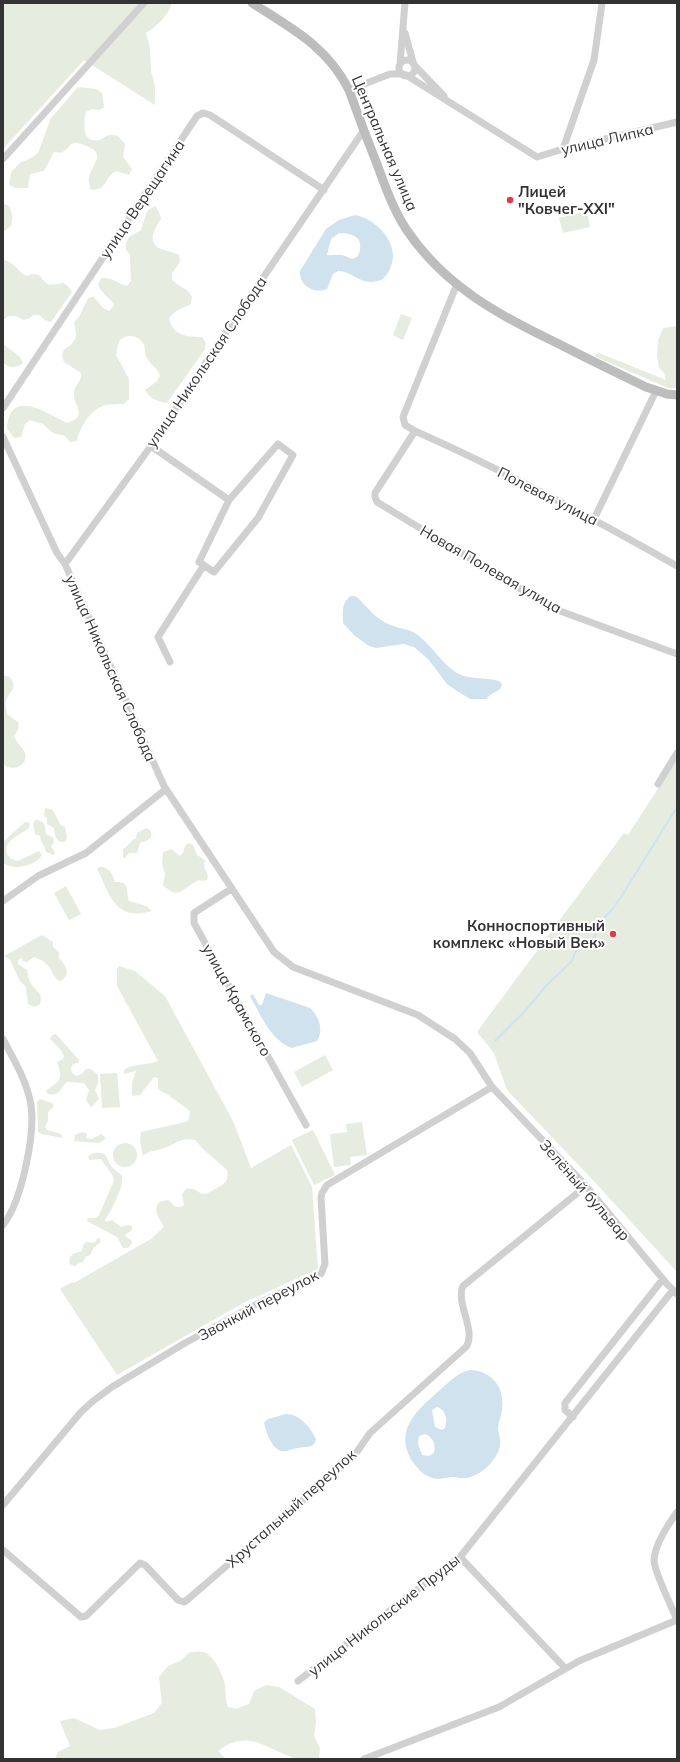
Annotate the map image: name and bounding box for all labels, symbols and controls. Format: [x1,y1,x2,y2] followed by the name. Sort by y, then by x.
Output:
[348,72,422,214] street label: Центральная улица
[559,119,655,159] street label: улица Липка
[95,136,189,262] street label: улица Верещагина
[518,182,615,218] place label: Лицей "Ковчег-XXI"
[505,195,515,205] marker: Лицей "Ковчег-XXI"
[142,273,270,451] street label: улица Никольская Слобода
[494,462,602,530] street label: Полевая улица
[417,521,565,617] street label: Новая Полевая улица
[61,572,161,764] street label: улица Никольская Слобода
[433,916,606,952] place label: Конноспортивный комплекс «Новый Век»
[608,929,618,939] marker: Конноспортивный комплекс «Новый Век»
[198,940,276,1060] street label: улица Крамского
[536,1135,634,1245] street label: Зелёный бульвар
[195,1265,322,1345] street label: Звонкий переулок
[222,1444,361,1571] street label: Хрустальный переулок
[304,1550,464,1680] street label: улица Никольские Пруды

